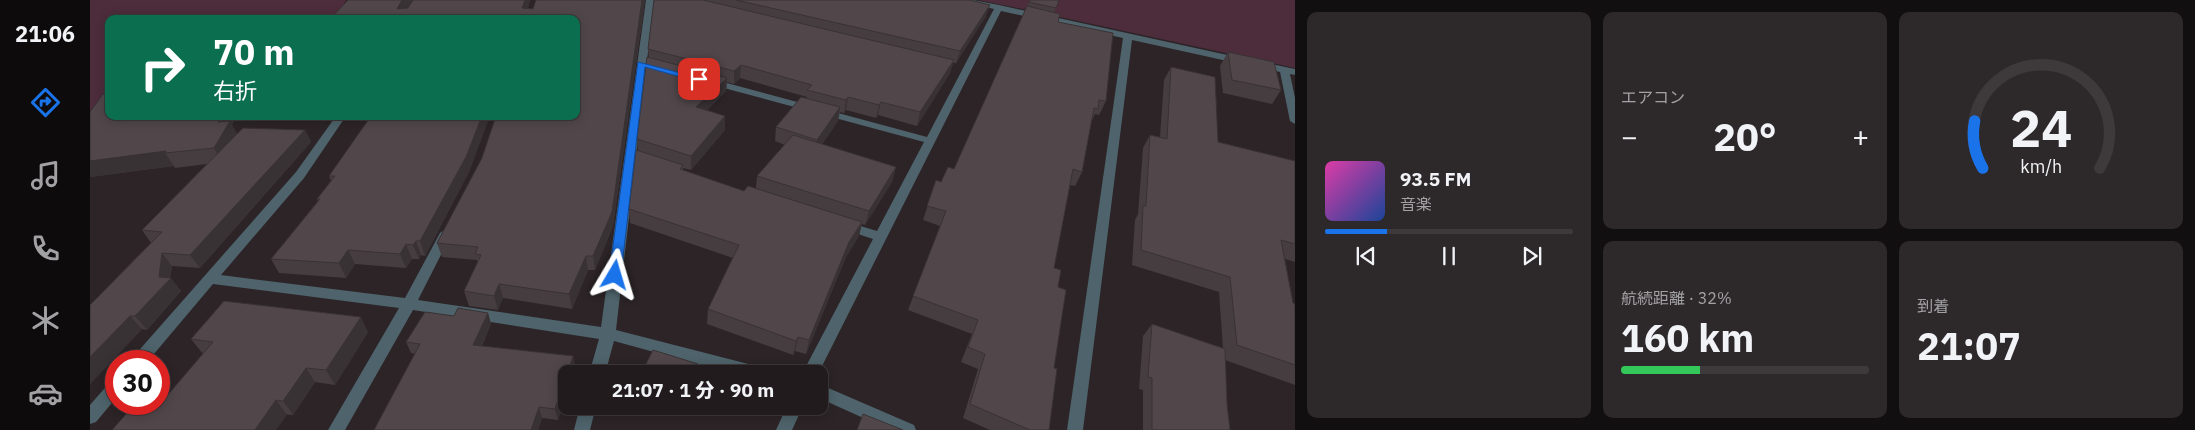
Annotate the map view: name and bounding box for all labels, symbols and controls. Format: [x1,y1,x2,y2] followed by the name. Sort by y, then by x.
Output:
[15,19,75,48] text: 21:06
[213,29,295,75] text: 70 m
[130,35,195,100] icon: right
[678,58,720,100] pin
[685,65,713,93] icon: arrive
[213,76,257,105] text: 右折
[28,85,63,120] icon: directions
[1621,87,1685,107] text: エアコン
[2010,94,2072,161] text: 24
[1713,112,1777,161] text: 20°
[1621,118,1638,155] text: −
[1852,118,1869,155] text: +
[2020,155,2062,178] text: km/h
[28,158,63,193] icon: music
[1400,167,1471,191] text: 93.5 FM
[1400,194,1432,214] text: 音楽
[28,231,63,266] icon: phone
[1352,242,1380,270] icon: previous
[1435,242,1463,270] icon: pause
[1518,242,1546,270] icon: next
[588,248,640,300] position arrow
[1621,288,1732,308] text: 航続距離 · 32%
[1917,296,1949,316] text: 到着
[28,303,63,338] icon: climate
[1621,313,1754,362] text: 160 km
[1917,321,2021,370] text: 21:07
[105,350,170,415] speed limit sign: 30
[28,376,63,411] icon: car
[612,378,774,402] text: 21:07 · 1 分 · 90 m

